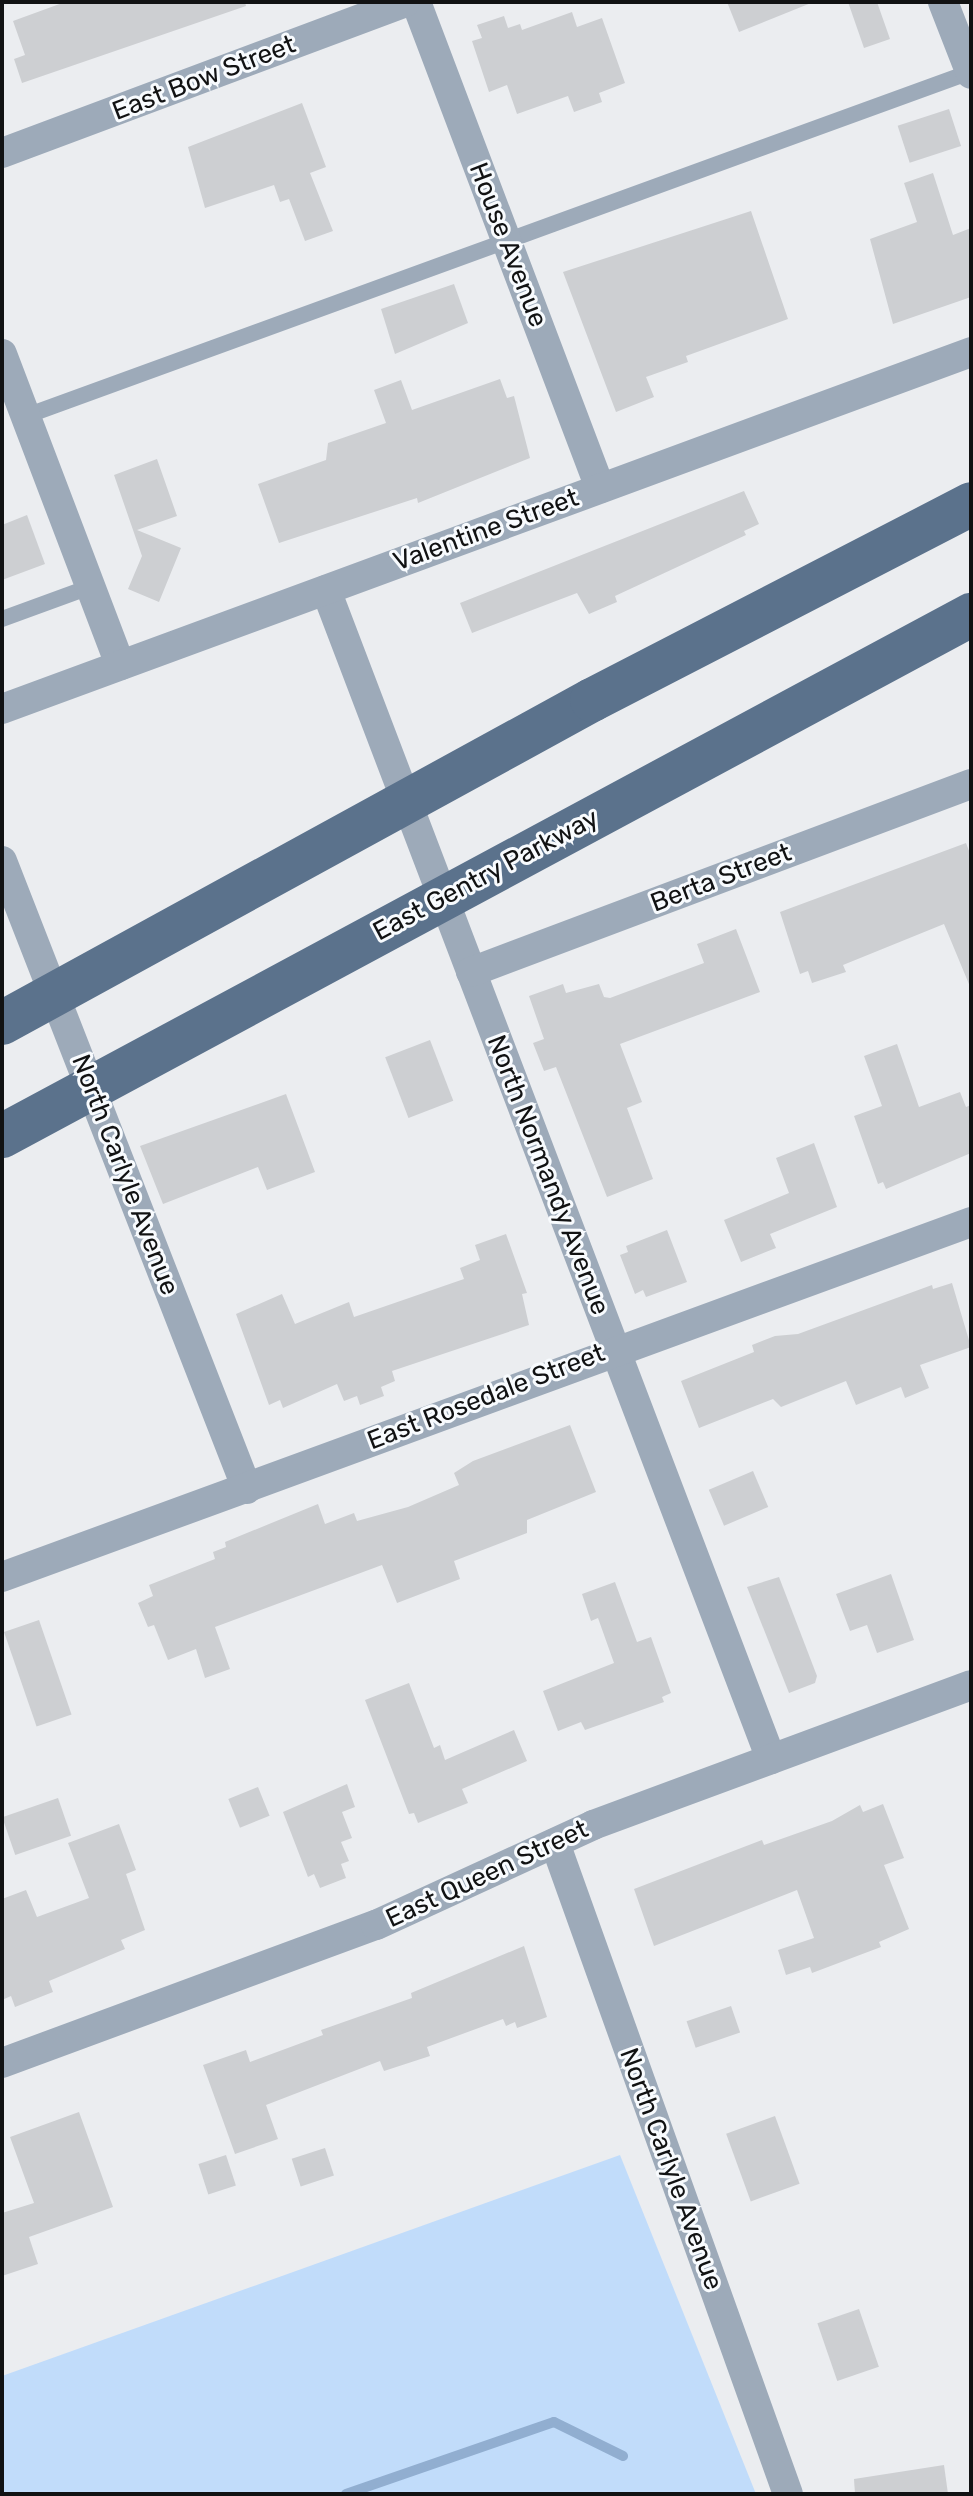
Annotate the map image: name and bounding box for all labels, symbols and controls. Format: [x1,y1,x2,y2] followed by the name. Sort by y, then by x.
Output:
[108,29,300,127] street label: East Bow Street
[462,158,554,332] street label: House Avenue
[389,482,583,578] street label: Valentine Street
[368,802,604,948] street label: East Gentry Parkway
[646,837,796,919] street label: Berta Street
[480,1030,616,1320] street label: North Normandy Avenue
[65,1050,185,1300] street label: North Carlyle Avenue
[363,1337,609,1457] street label: East Rosedale Street
[381,1813,593,1935] street label: East Queen Street
[613,2043,729,2295] street label: North Carlyle Avenue

